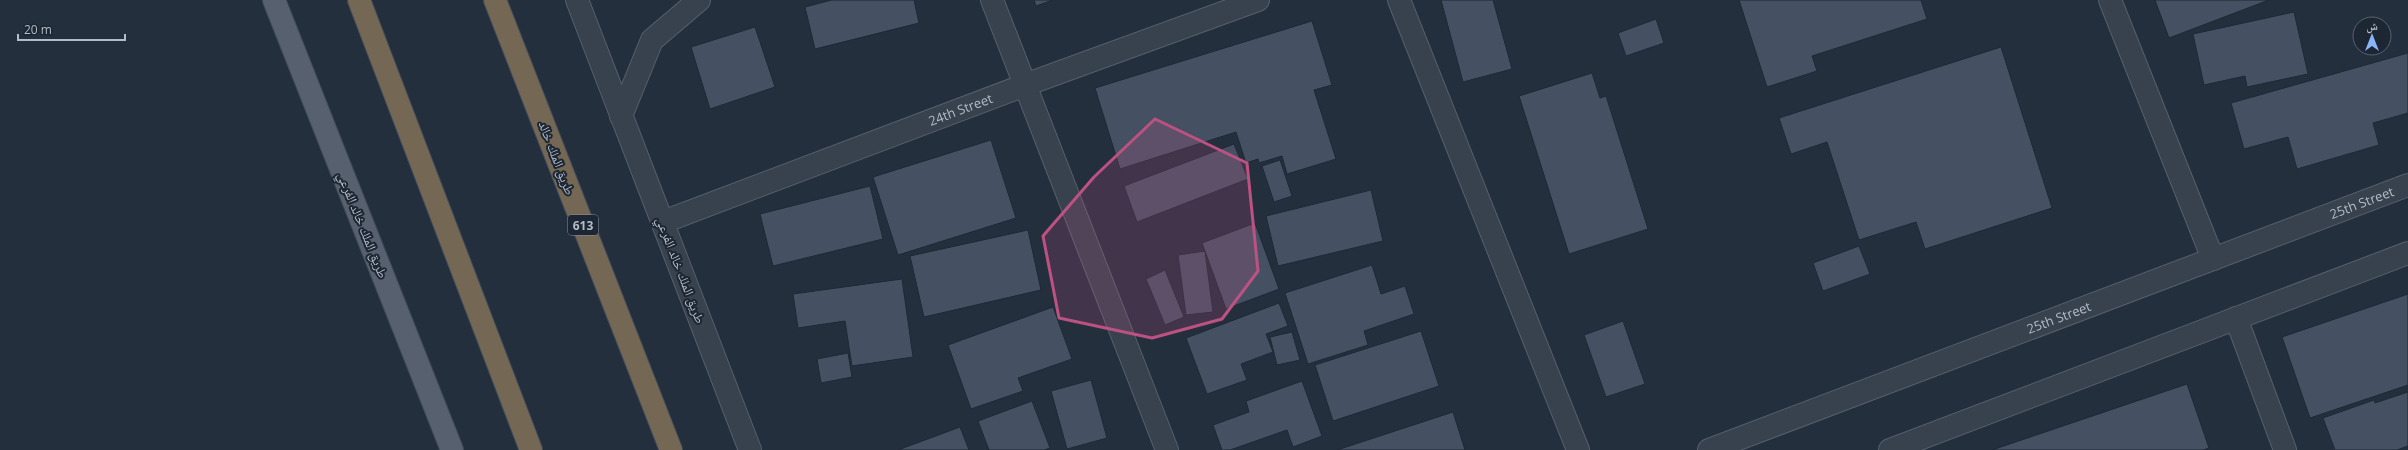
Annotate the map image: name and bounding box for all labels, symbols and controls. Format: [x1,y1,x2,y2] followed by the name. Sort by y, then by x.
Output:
[18,16,125,42] scale bar
[2352,16,2392,56] north arrow
[2366,18,2378,34] text: ش
[24,21,52,38] text: 20 m
[926,89,995,130] street label: 24th Street
[535,118,579,198] street label: طريق الملك خالد
[331,169,392,282] street label: طريق الملك خالد الفرعي
[2327,182,2397,223] street label: 25th Street
[650,214,710,327] street label: طريق الملك خالد الفرعي
[568,215,598,235] road number: 613
[2024,297,2094,338] street label: 25th Street

